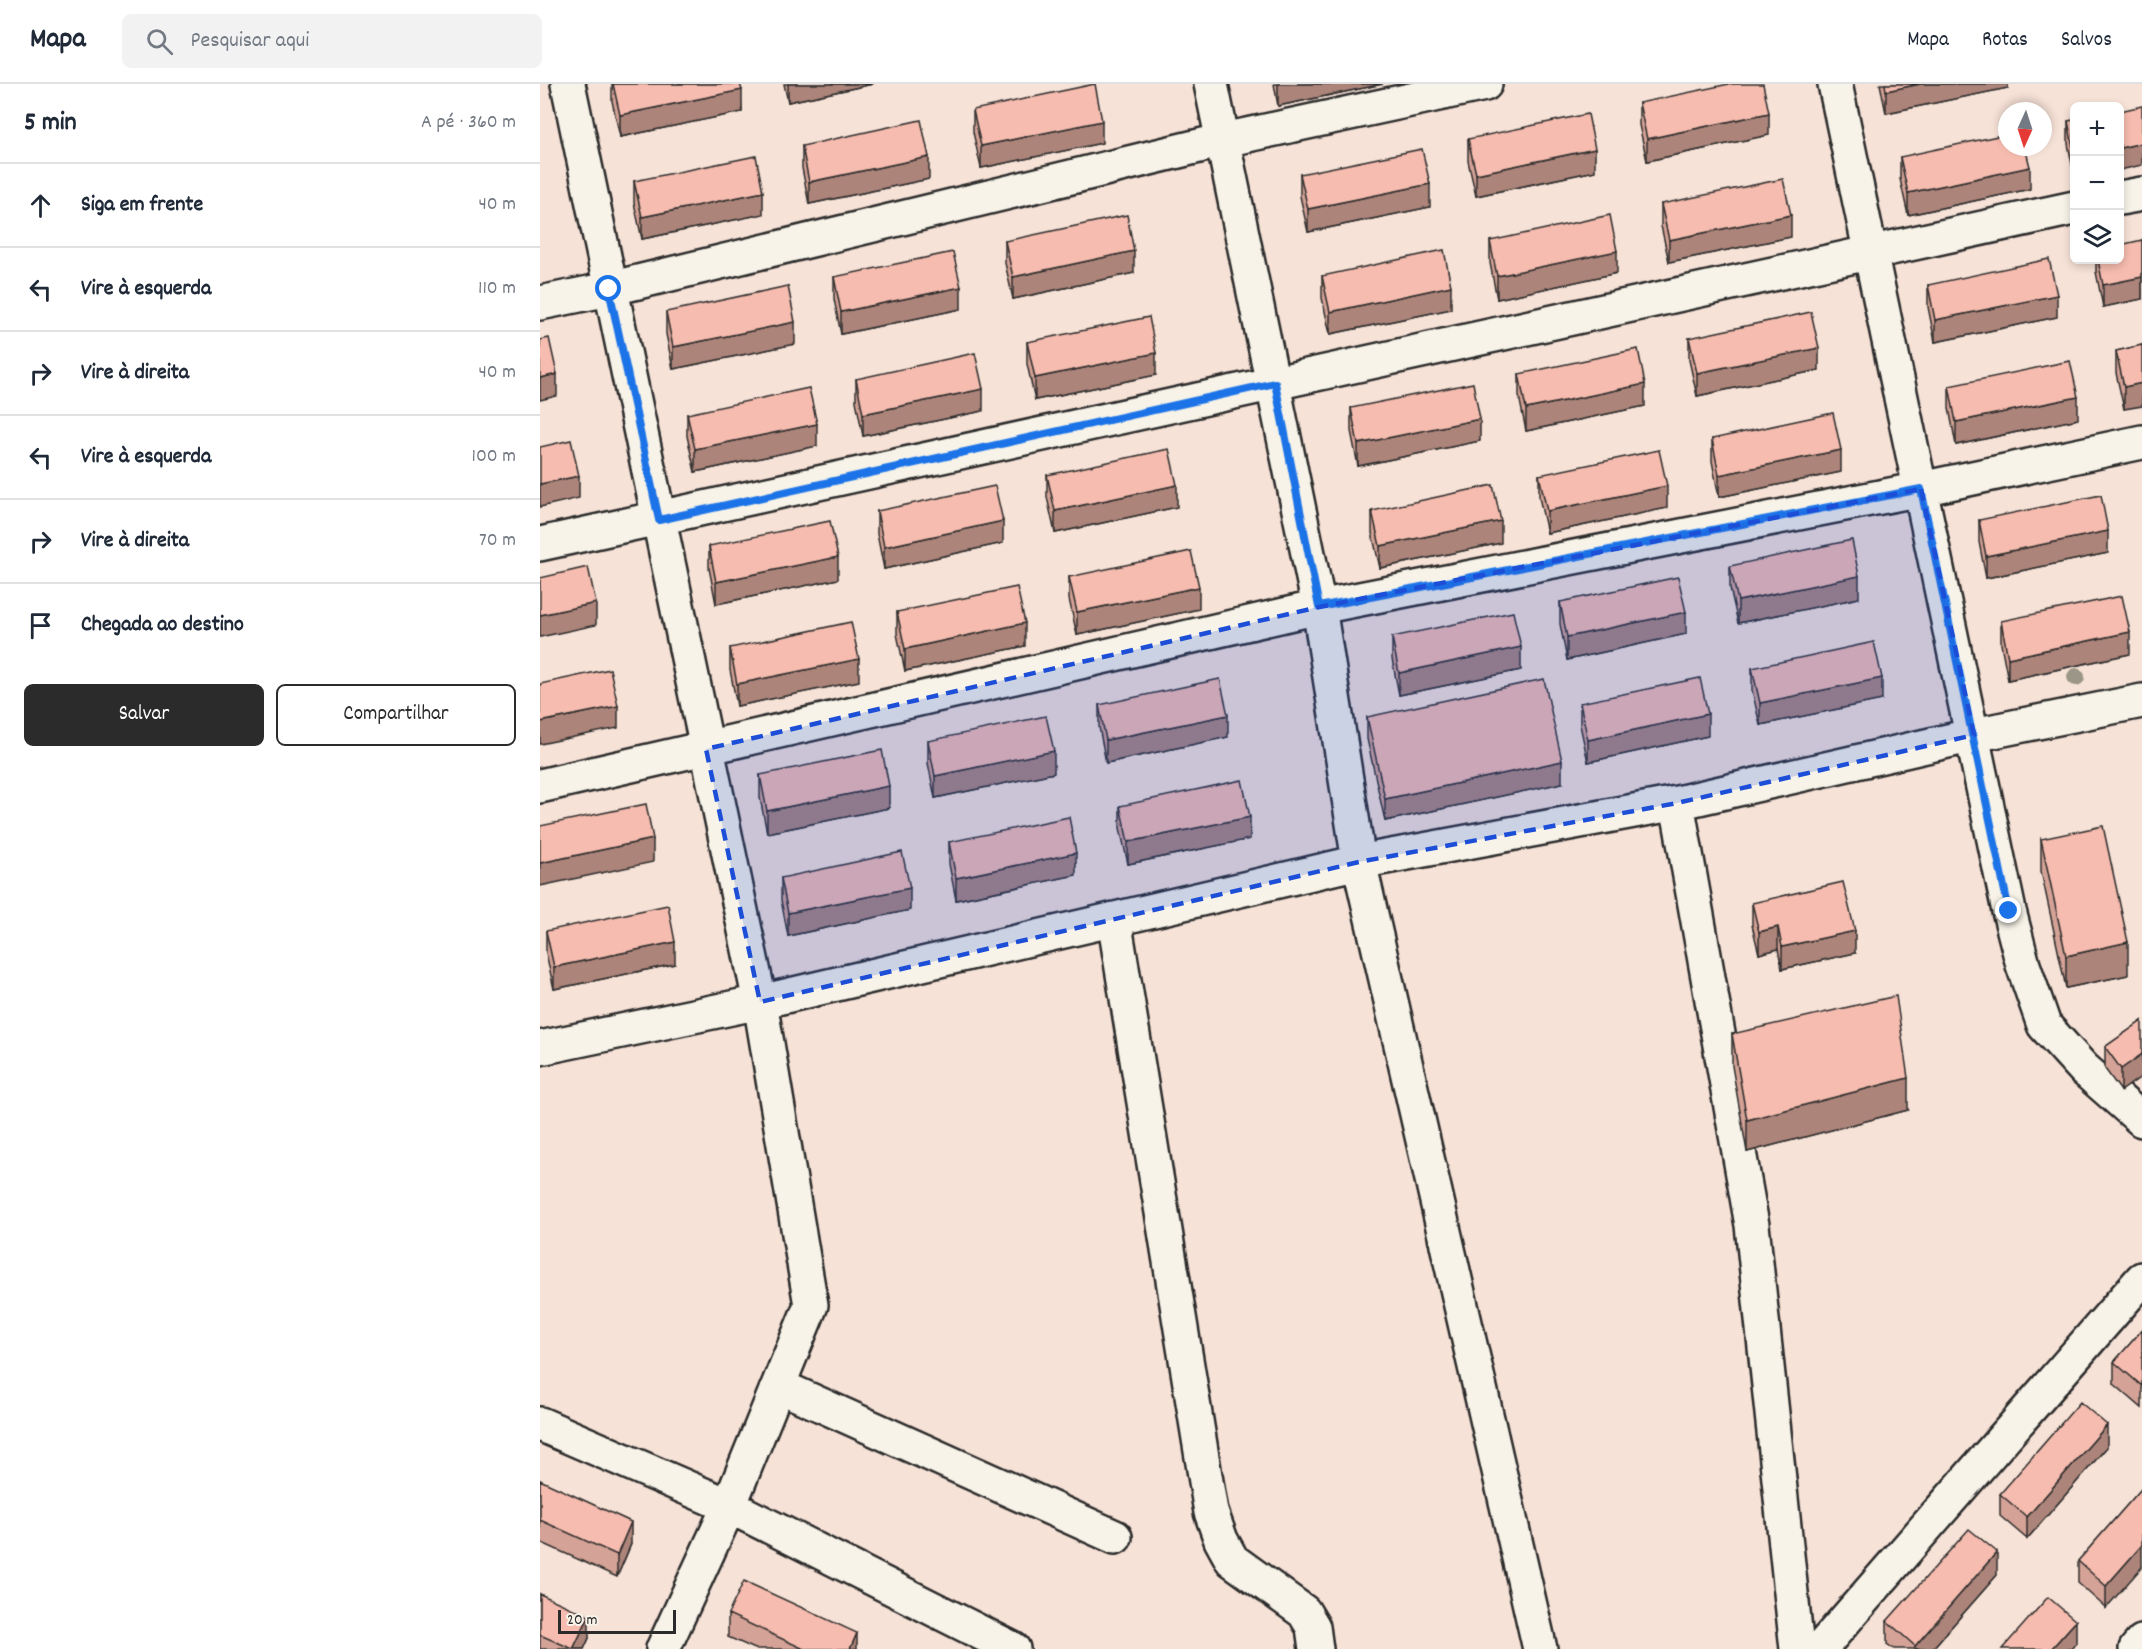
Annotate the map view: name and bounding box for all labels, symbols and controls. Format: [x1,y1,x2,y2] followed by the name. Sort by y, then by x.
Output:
[122,14,542,68] search box
[30,21,86,61] text: Mapa
[143,25,176,58] icon: search
[191,26,309,57] text: Pesquisar aqui
[1907,26,1949,56] text: Mapa
[1982,26,2028,56] text: Rotas
[2061,26,2112,56] text: Salvos
[1998,102,2052,156] north arrow
[2070,102,2124,264] map controls
[2070,102,2124,156] button: +
[24,105,77,142] text: 5 min
[421,109,516,137] text: A pé · 360 m
[2070,156,2124,210] button: −
[24,189,57,222] icon: ahead
[81,190,203,221] text: Siga em frente
[478,191,516,219] text: 40 m
[2070,210,2124,264] button: layers
[24,273,57,306] icon: left
[81,274,211,305] text: Vire à esquerda
[478,275,516,303] text: 110 m
[595,275,621,301] route start
[24,357,57,390] icon: right
[81,358,189,389] text: Vire à direita
[478,359,516,387] text: 40 m
[24,441,57,474] icon: left
[81,442,211,473] text: Vire à esquerda
[472,443,516,471] text: 100 m
[24,525,57,558] icon: right
[81,526,189,557] text: Vire à direita
[479,527,516,555] text: 70 m
[24,609,57,642] icon: arrive
[81,610,244,641] text: Chegada ao destino
[24,684,264,746] button: Salvar
[276,684,516,746] button: Compartilhar
[1995,897,2021,923] route end
[558,1607,676,1634] scale bar
[567,1609,597,1632] text: 20 m

